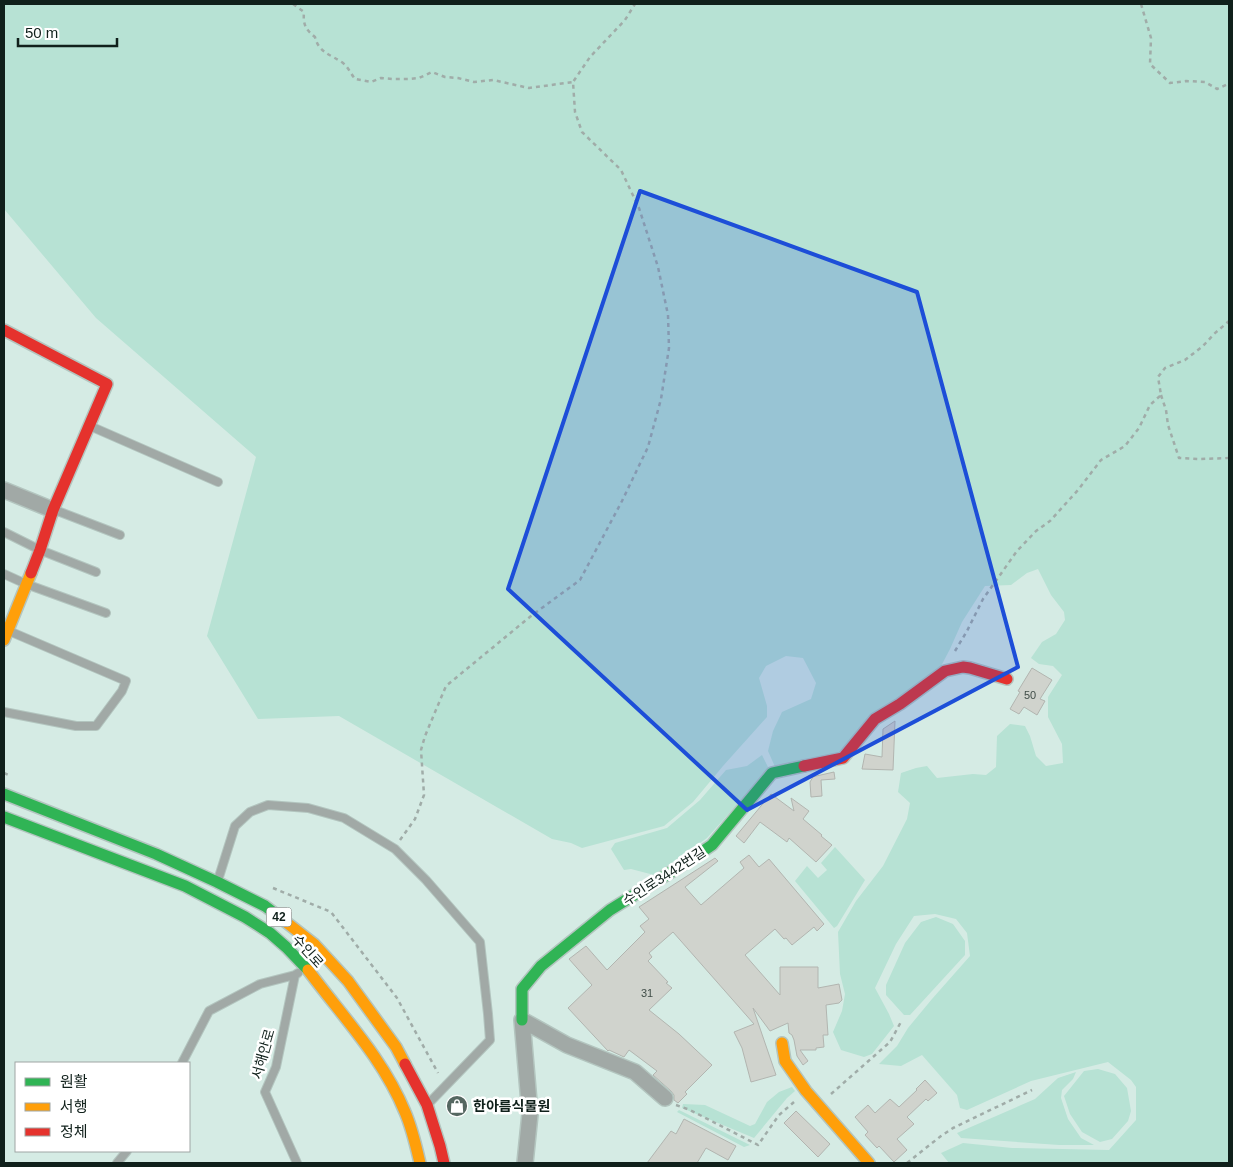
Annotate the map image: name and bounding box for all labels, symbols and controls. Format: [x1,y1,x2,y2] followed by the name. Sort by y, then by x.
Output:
[18,15,116,47] scale bar
[25,24,58,41] text: 50 m
[1024,689,1036,701] house number: 50
[620,843,708,909] street label: 수인로3442번길
[266,908,292,926] road number: 42
[289,931,327,971] street label: 수인로
[641,987,653,999] house number: 31
[248,1027,278,1081] street label: 서해안로
[15,1062,190,1152] legend
[60,1073,88,1090] text: 원활
[445,1094,469,1118] shop icon: 한아름식물원
[60,1098,88,1115] text: 서행
[473,1098,550,1114] place label: 한아름식물원
[60,1123,88,1140] text: 정체

